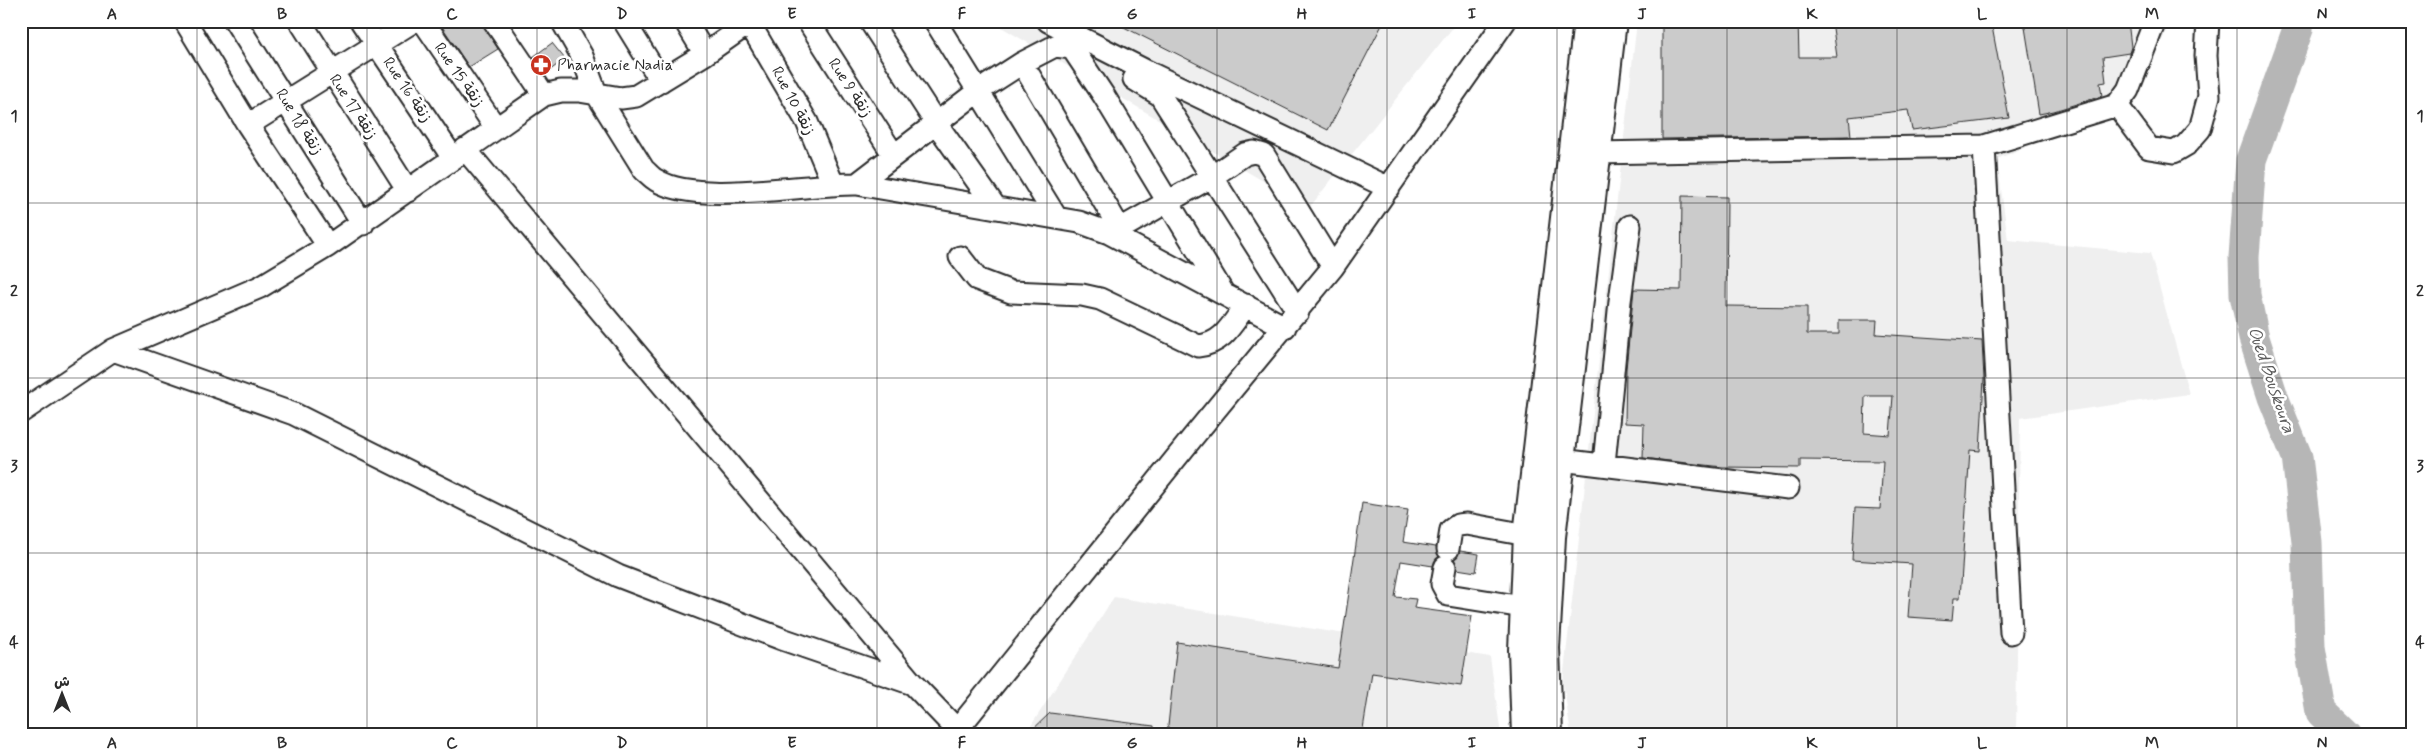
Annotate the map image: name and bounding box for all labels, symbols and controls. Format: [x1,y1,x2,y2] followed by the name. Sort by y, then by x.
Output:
[107,4,117,25] text: A
[277,4,287,25] text: B
[446,4,458,25] text: C
[616,4,628,25] text: D
[787,4,797,25] text: E
[958,4,967,25] text: F
[1127,4,1138,25] text: G
[1297,4,1308,25] text: H
[1468,4,1477,25] text: I
[1637,4,1647,25] text: J
[1806,4,1818,25] text: K
[1977,4,1988,25] text: L
[2145,4,2159,25] text: M
[2317,4,2327,25] text: N
[429,39,489,111] street label: Rue 15 زنقة
[377,53,437,127] street label: Rue 16 زنقة
[529,53,553,77] pharmacy icon: Pharmacie Nadia
[823,54,877,122] street label: Rue 9 زنقة
[557,55,673,76] place label: Pharmacie Nadia
[766,63,820,139] street label: Rue 10 زنقة
[324,70,382,144] street label: Rue 17 زنقة
[270,85,328,159] street label: Rue 18 زنقة
[10,106,18,127] text: 1
[2416,106,2424,127] text: 1
[10,281,18,302] text: 2
[2416,281,2424,302] text: 2
[2242,324,2300,437] water label: Oued Bouskoura
[10,456,18,477] text: 3
[2416,456,2424,477] text: 3
[9,632,19,653] text: 4
[2415,632,2425,653] text: 4
[38,668,88,718] north arrow
[54,673,70,691] text: ش
[107,733,117,754] text: A
[277,733,287,754] text: B
[446,733,458,754] text: C
[616,733,628,754] text: D
[787,733,797,754] text: E
[958,733,967,754] text: F
[1127,733,1138,754] text: G
[1297,733,1308,754] text: H
[1468,733,1477,754] text: I
[1637,733,1647,754] text: J
[1806,733,1818,754] text: K
[1977,733,1988,754] text: L
[2145,733,2159,754] text: M
[2317,733,2327,754] text: N

